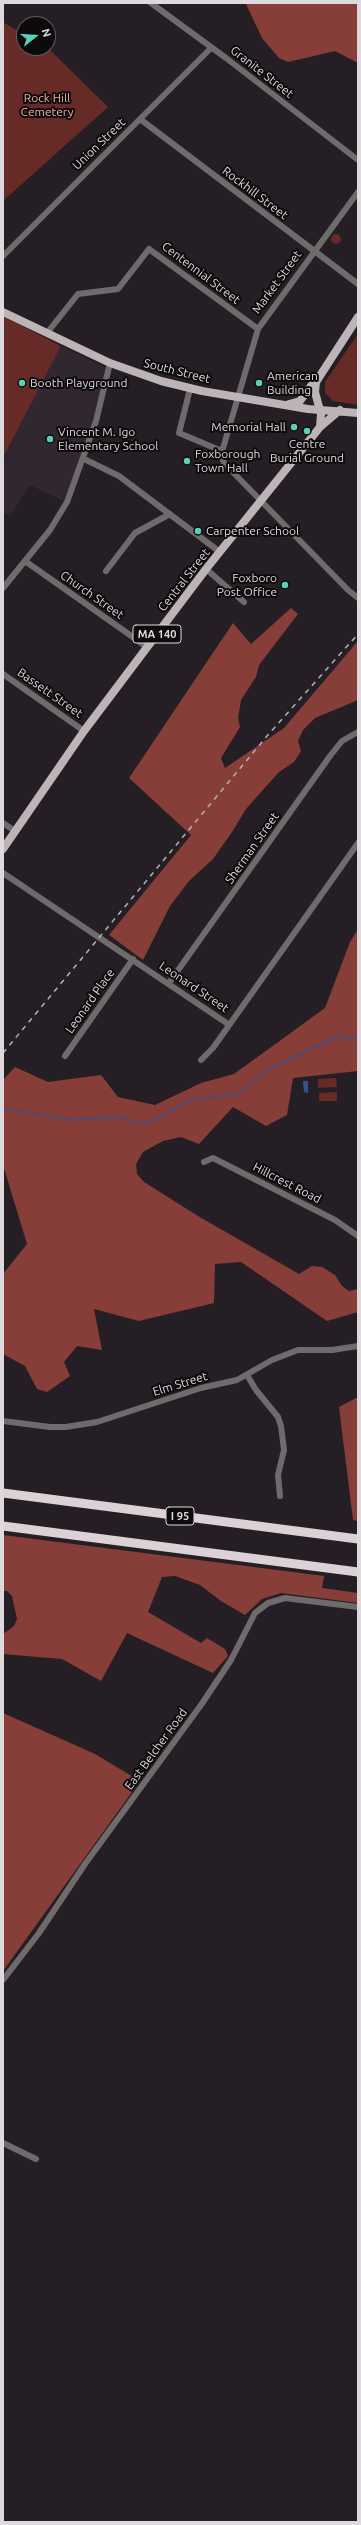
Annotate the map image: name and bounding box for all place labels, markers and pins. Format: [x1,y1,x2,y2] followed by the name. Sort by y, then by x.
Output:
[267,369,318,397] place label: American Building
[30,376,127,390] place label: Booth Playground
[17,378,27,388] marker: Booth Playground
[254,378,264,388] marker: American Building
[211,420,286,434] place label: Memorial Hall
[289,422,299,432] marker: Memorial Hall
[58,425,158,453] place label: Vincent M. Igo Elementary School
[302,426,312,436] marker: Centre Burial Ground
[45,434,55,444] marker: Vincent M. Igo Elementary School
[270,437,344,465] place label: Centre Burial Ground
[195,447,260,475] place label: Foxborough Town Hall
[182,456,192,466] marker: Foxborough Town Hall
[206,524,299,538] place label: Carpenter School
[193,526,203,536] marker: Carpenter School
[217,571,277,599] place label: Foxboro Post Office
[280,580,290,590] marker: Foxboro Post Office

